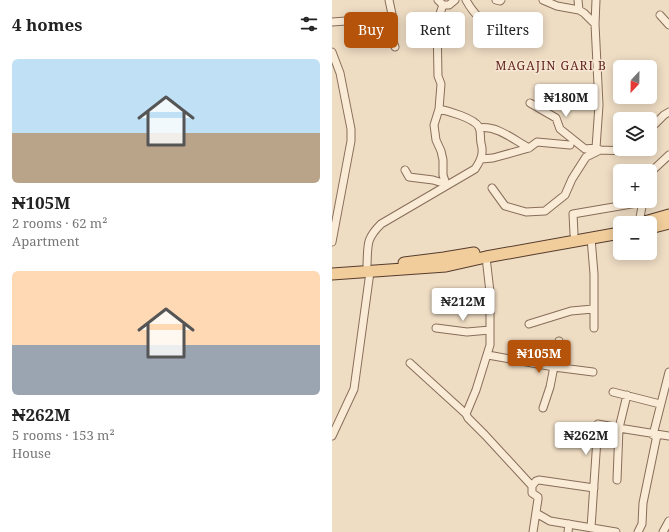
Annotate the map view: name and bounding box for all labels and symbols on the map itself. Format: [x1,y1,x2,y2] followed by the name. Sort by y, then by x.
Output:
[495,57,607,74] district label: MAGAJIN GARI B
[613,60,657,104] north arrow
[538,84,594,118] pin: ₦180M
[435,288,491,322] pin: ₦212M
[511,340,567,374] pin: ₦105M
[558,422,614,456] pin: ₦262M

